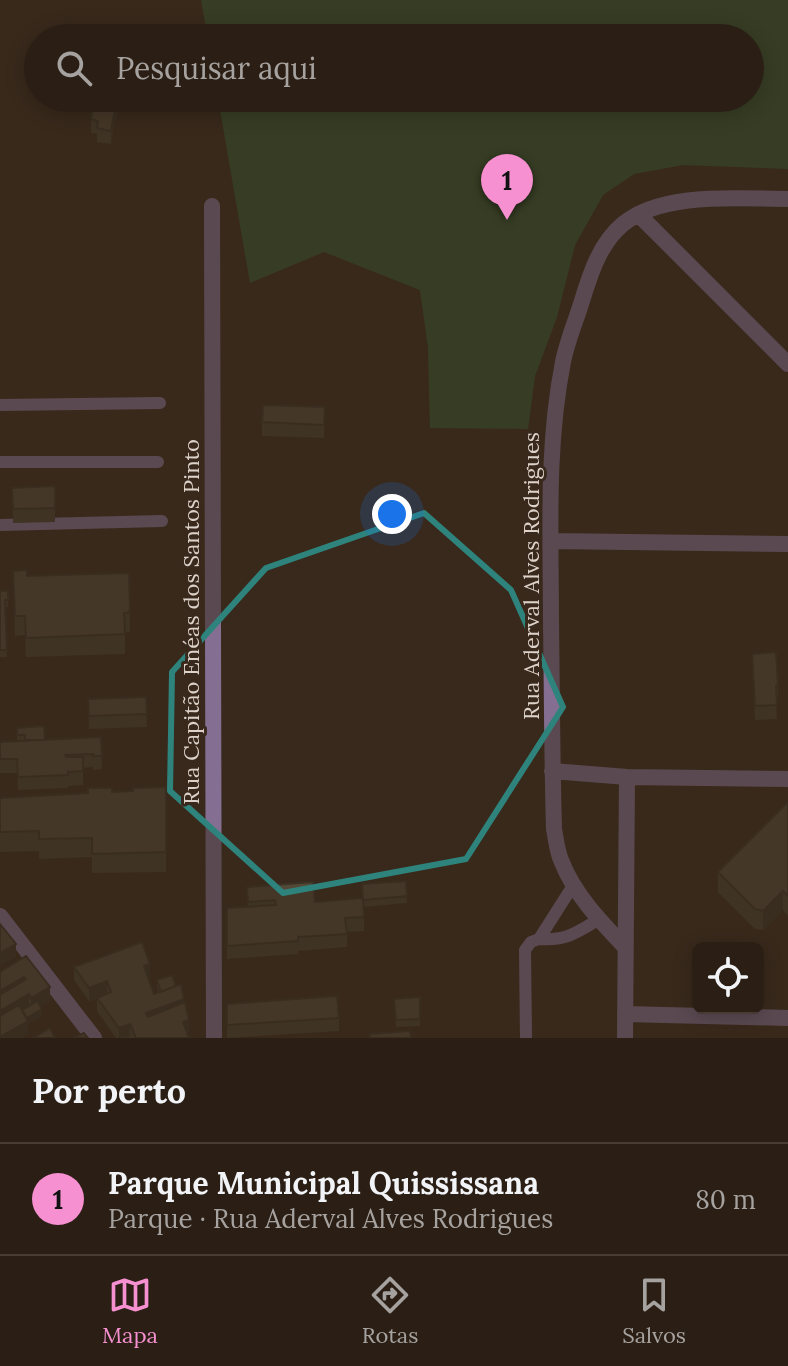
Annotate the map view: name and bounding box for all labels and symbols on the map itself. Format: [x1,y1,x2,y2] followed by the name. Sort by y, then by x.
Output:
[481,154,533,220] pin: 1
[517,432,545,720] street label: Rua Aderval Alves Rodrigues
[177,439,205,805] street label: Rua Capitão Enéas dos Santos Pinto
[372,494,412,534] your location

